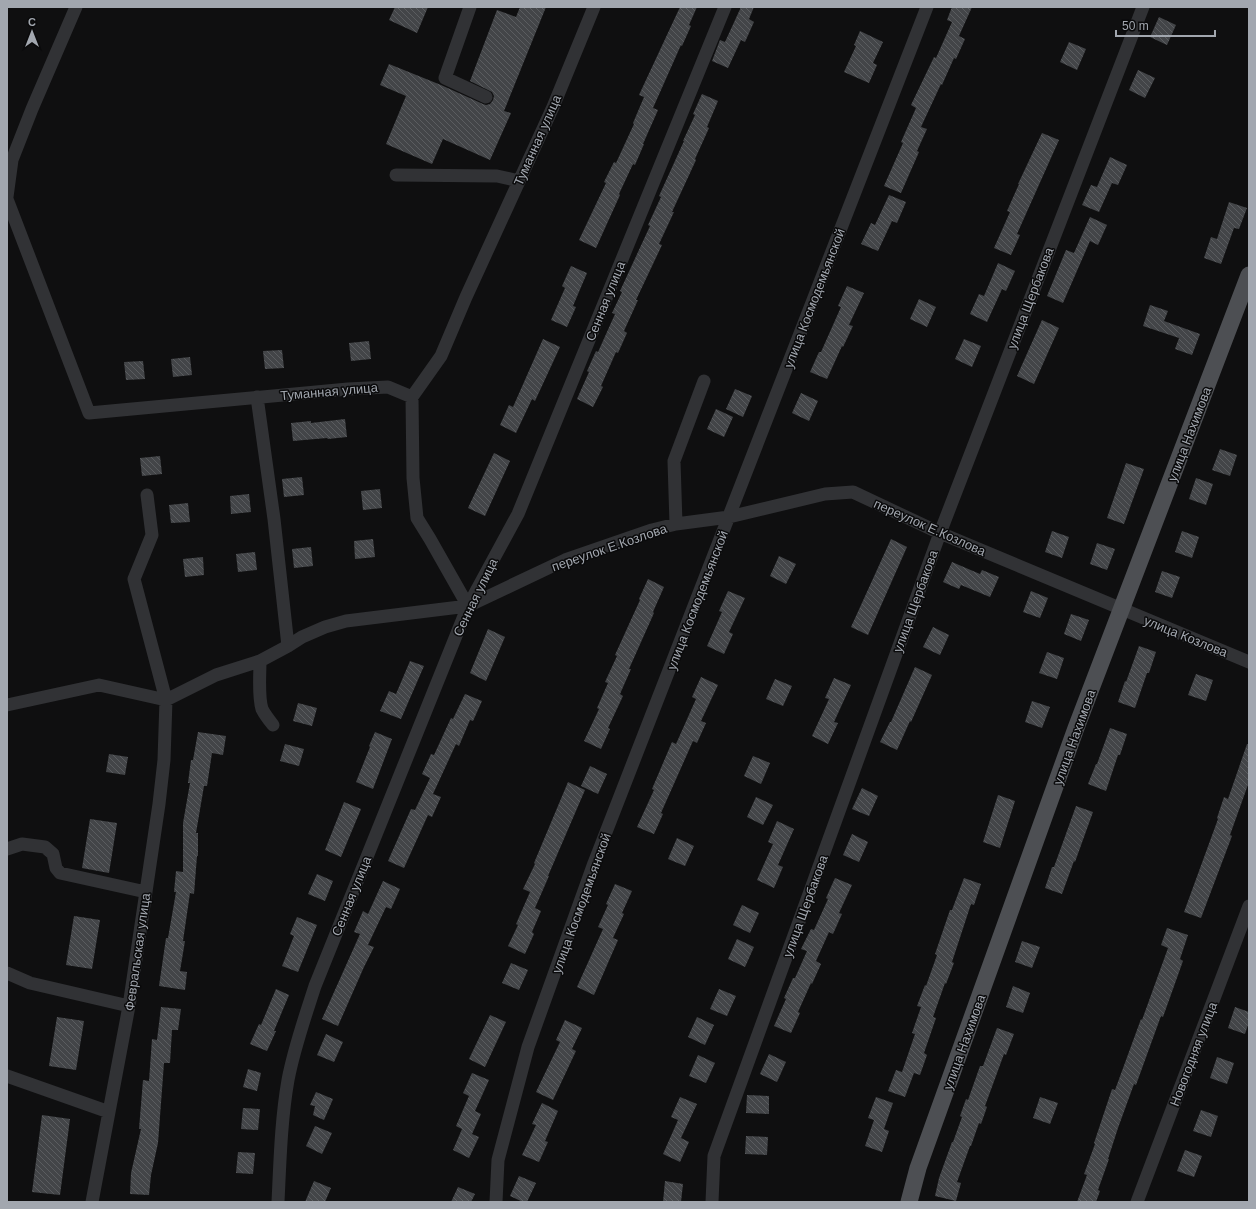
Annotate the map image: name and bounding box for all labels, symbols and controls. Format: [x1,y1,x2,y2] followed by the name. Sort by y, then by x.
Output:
[12,12,52,52] north arrow
[1116,12,1215,38] scale bar
[28,16,36,28] text: С
[1122,19,1149,33] text: 50 m
[511,92,564,188] street label: Туманная улица
[781,226,848,370] street label: улица Космодемьянской
[1004,245,1057,351] street label: улица Щербакова
[583,258,629,343] street label: Сенная улица
[280,380,379,403] street label: Туманная улица
[1165,384,1215,483] street label: улица Нахимова
[872,496,989,559] street label: переулок Е.Козлова
[550,520,669,574] street label: переулок Е.Козлова
[664,528,731,672] street label: улица Космодемьянской
[890,547,941,654] street label: улица Щербакова
[450,555,501,639] street label: Сенная улица
[1142,613,1230,660] street label: улица Козлова
[1050,687,1099,787] street label: улица Нахимова
[549,831,614,975] street label: улица Космодемьянской
[780,852,831,959] street label: улица Щербакова
[329,853,375,938] street label: Сенная улица
[122,891,153,1012] street label: Февральская улица
[940,992,989,1092] street label: улица Нахимова
[1167,999,1220,1108] street label: Новогодняя улица

